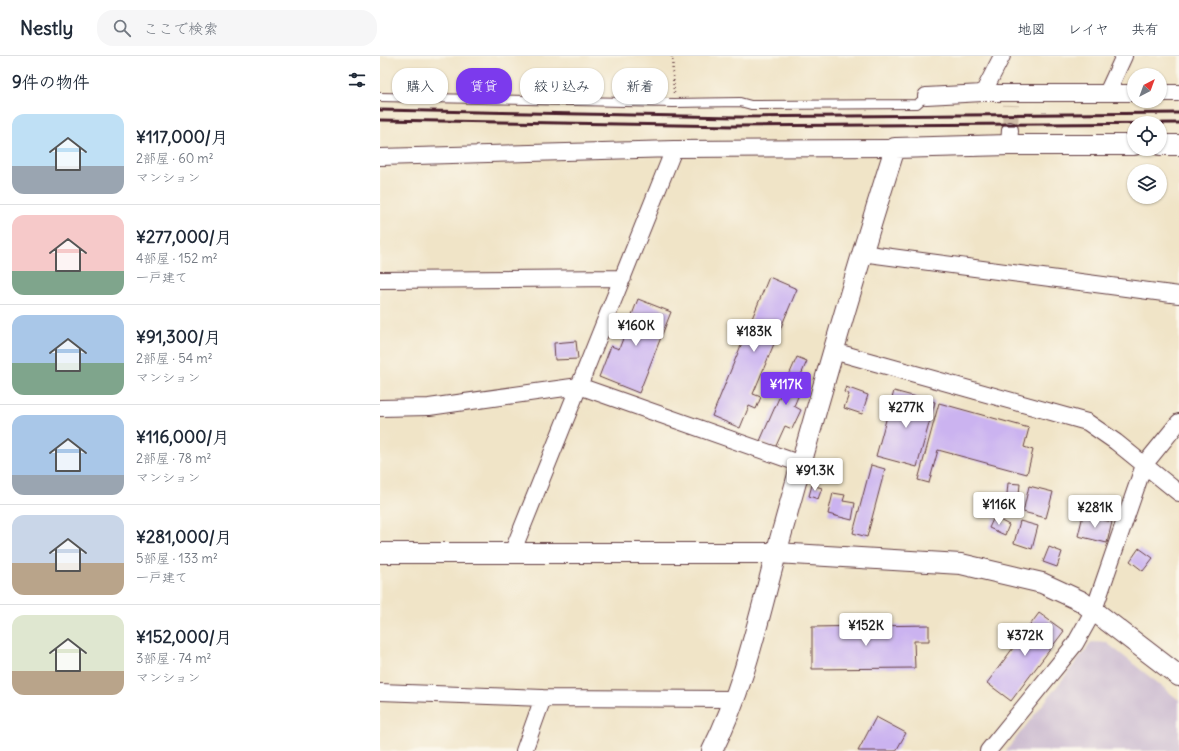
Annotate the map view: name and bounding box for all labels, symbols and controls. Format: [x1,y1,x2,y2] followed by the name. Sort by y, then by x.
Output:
[97,10,377,46] search box
[20,16,73,40] text: Nestly
[111,17,133,39] icon: search
[143,19,218,38] text: ここで検索
[1018,20,1046,38] text: 地図
[1068,20,1109,38] text: レイヤ
[1131,20,1159,38] text: 共有
[392,68,448,104] chip: 購入
[456,68,512,104] chip: 賃貸
[520,68,604,104] chip: 絞り込み
[612,68,668,104] chip: 新着
[1127,68,1167,108] north arrow
[1127,68,1167,204] map controls
[346,69,368,91] icon: filters
[12,71,90,93] text: 9件の物件
[1127,116,1167,156] button: locate
[136,126,228,148] text: ¥117,000/月
[44,130,92,178] icon: home
[136,150,214,167] text: 2部屋 · 60 m²
[1127,164,1167,204] button: layers
[136,169,200,186] text: マンション
[136,226,232,248] text: ¥277,000/月
[44,231,92,279] icon: home
[136,250,218,267] text: 4部屋 · 152 m²
[136,269,188,286] text: 一戸建て
[608,313,664,347] pin: ¥160K
[618,317,654,334] text: ¥160K
[726,319,782,353] pin: ¥183K
[736,323,772,340] text: ¥183K
[136,326,221,348] text: ¥91,300/月
[44,331,92,379] icon: home
[136,350,213,367] text: 2部屋 · 54 m²
[136,369,200,386] text: マンション
[758,372,814,406] pin: ¥117K
[770,376,802,393] text: ¥117K
[878,395,934,429] pin: ¥277K
[888,399,924,416] text: ¥277K
[136,426,229,448] text: ¥116,000/月
[44,431,92,479] icon: home
[136,450,211,467] text: 2部屋 · 78 m²
[782,458,848,492] pin: ¥91.3K
[796,462,834,479] text: ¥91.3K
[136,469,200,486] text: マンション
[971,492,1027,526] pin: ¥116K
[1067,495,1123,529] pin: ¥281K
[982,496,1016,513] text: ¥116K
[1077,499,1113,516] text: ¥281K
[136,526,232,548] text: ¥281,000/月
[44,531,92,579] icon: home
[136,550,218,567] text: 5部屋 · 133 m²
[136,569,188,586] text: 一戸建て
[838,613,894,647] pin: ¥152K
[848,617,884,634] text: ¥152K
[997,623,1053,657] pin: ¥372K
[136,626,232,648] text: ¥152,000/月
[1007,627,1043,644] text: ¥372K
[44,631,92,679] icon: home
[136,650,211,667] text: 3部屋 · 74 m²
[136,669,200,686] text: マンション

